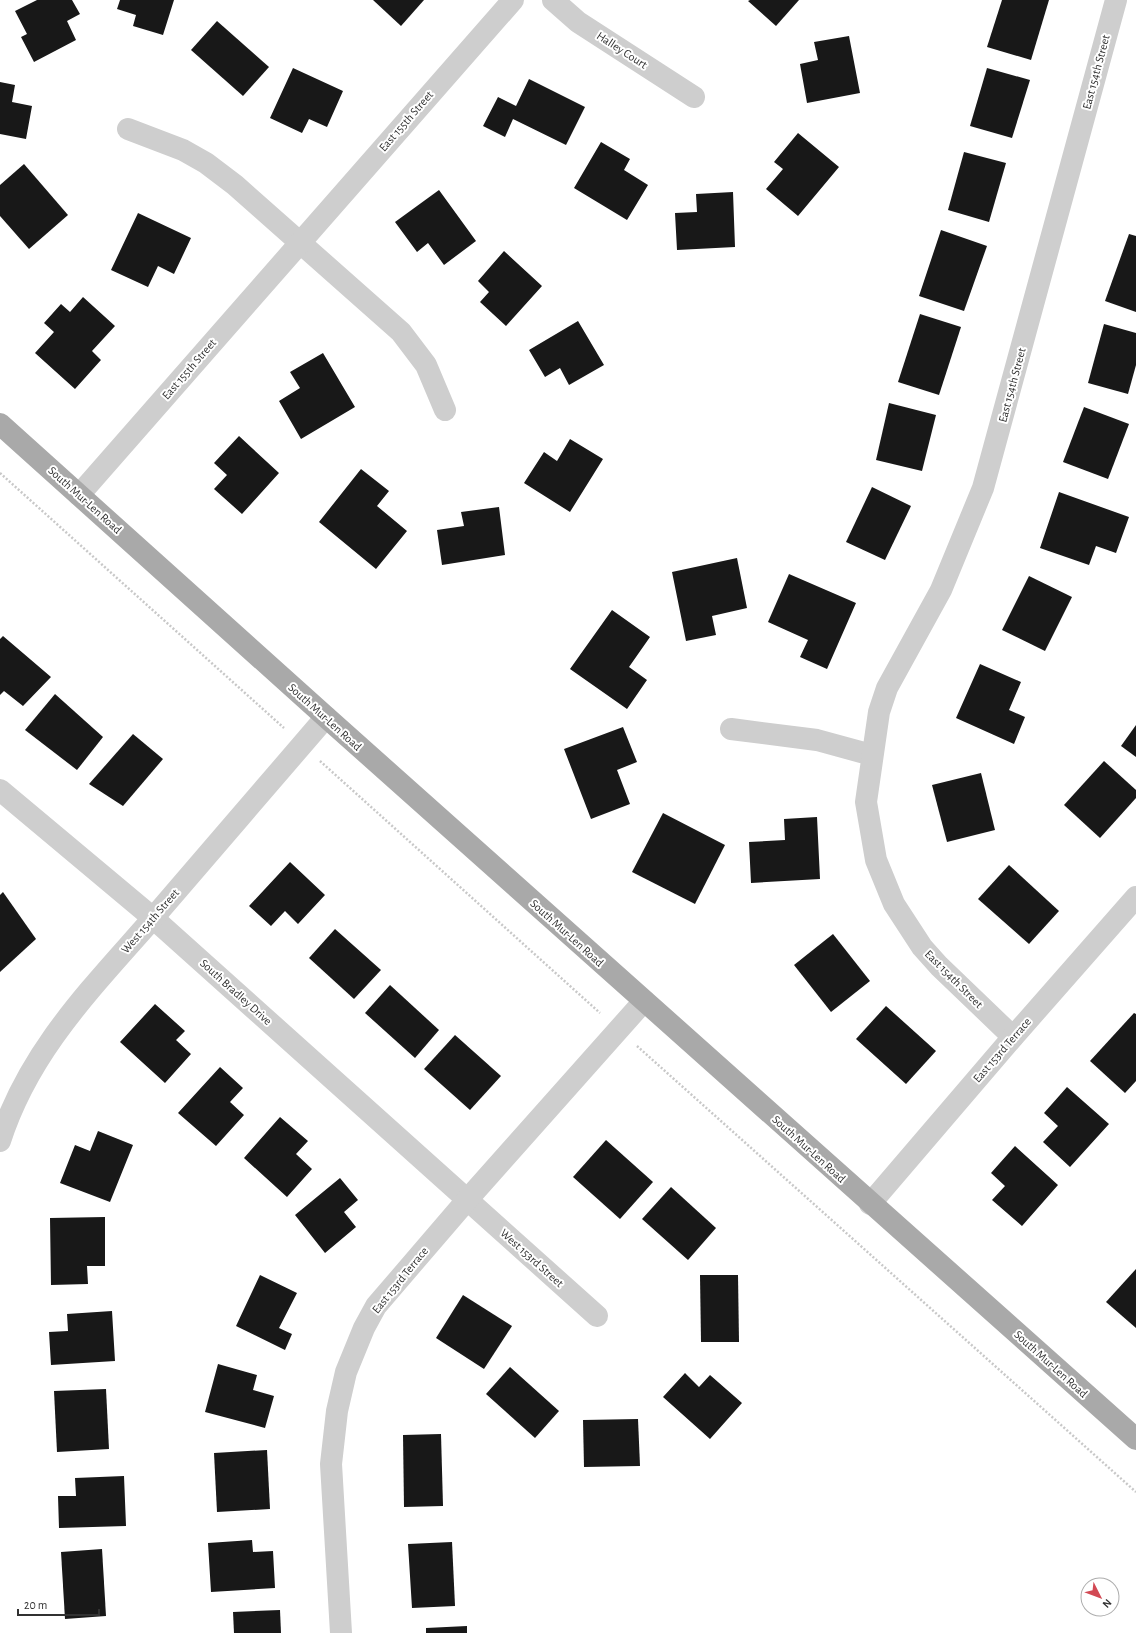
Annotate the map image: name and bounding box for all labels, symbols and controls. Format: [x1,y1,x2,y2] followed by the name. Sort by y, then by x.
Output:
[594,29,650,72] street label: Halley Court
[1080,33,1112,111] street label: East 154th Street
[377,88,436,154] street label: East 155th Street
[160,336,219,402] street label: East 155th Street
[996,346,1028,424] street label: East 154th Street
[46,464,124,536] street label: South Mur-Len Road
[286,681,364,753] street label: South Mur-Len Road
[119,886,181,956] street label: West 154th Street
[528,897,606,969] street label: South Mur-Len Road
[923,948,985,1010] street label: East 154th Street
[197,957,274,1028] street label: South Bradley Drive
[971,1015,1033,1085] street label: East 153rd Terrace
[770,1113,848,1185] street label: South Mur-Len Road
[498,1227,566,1289] street label: West 153rd Street
[370,1245,430,1315] street label: East 153rd Terrace
[1012,1328,1090,1400] street label: South Mur-Len Road
[1080,1577,1120,1617] north arrow
[18,1591,99,1617] scale bar
[1100,1597,1114,1610] text: N
[24,1599,47,1611] text: 20 m

